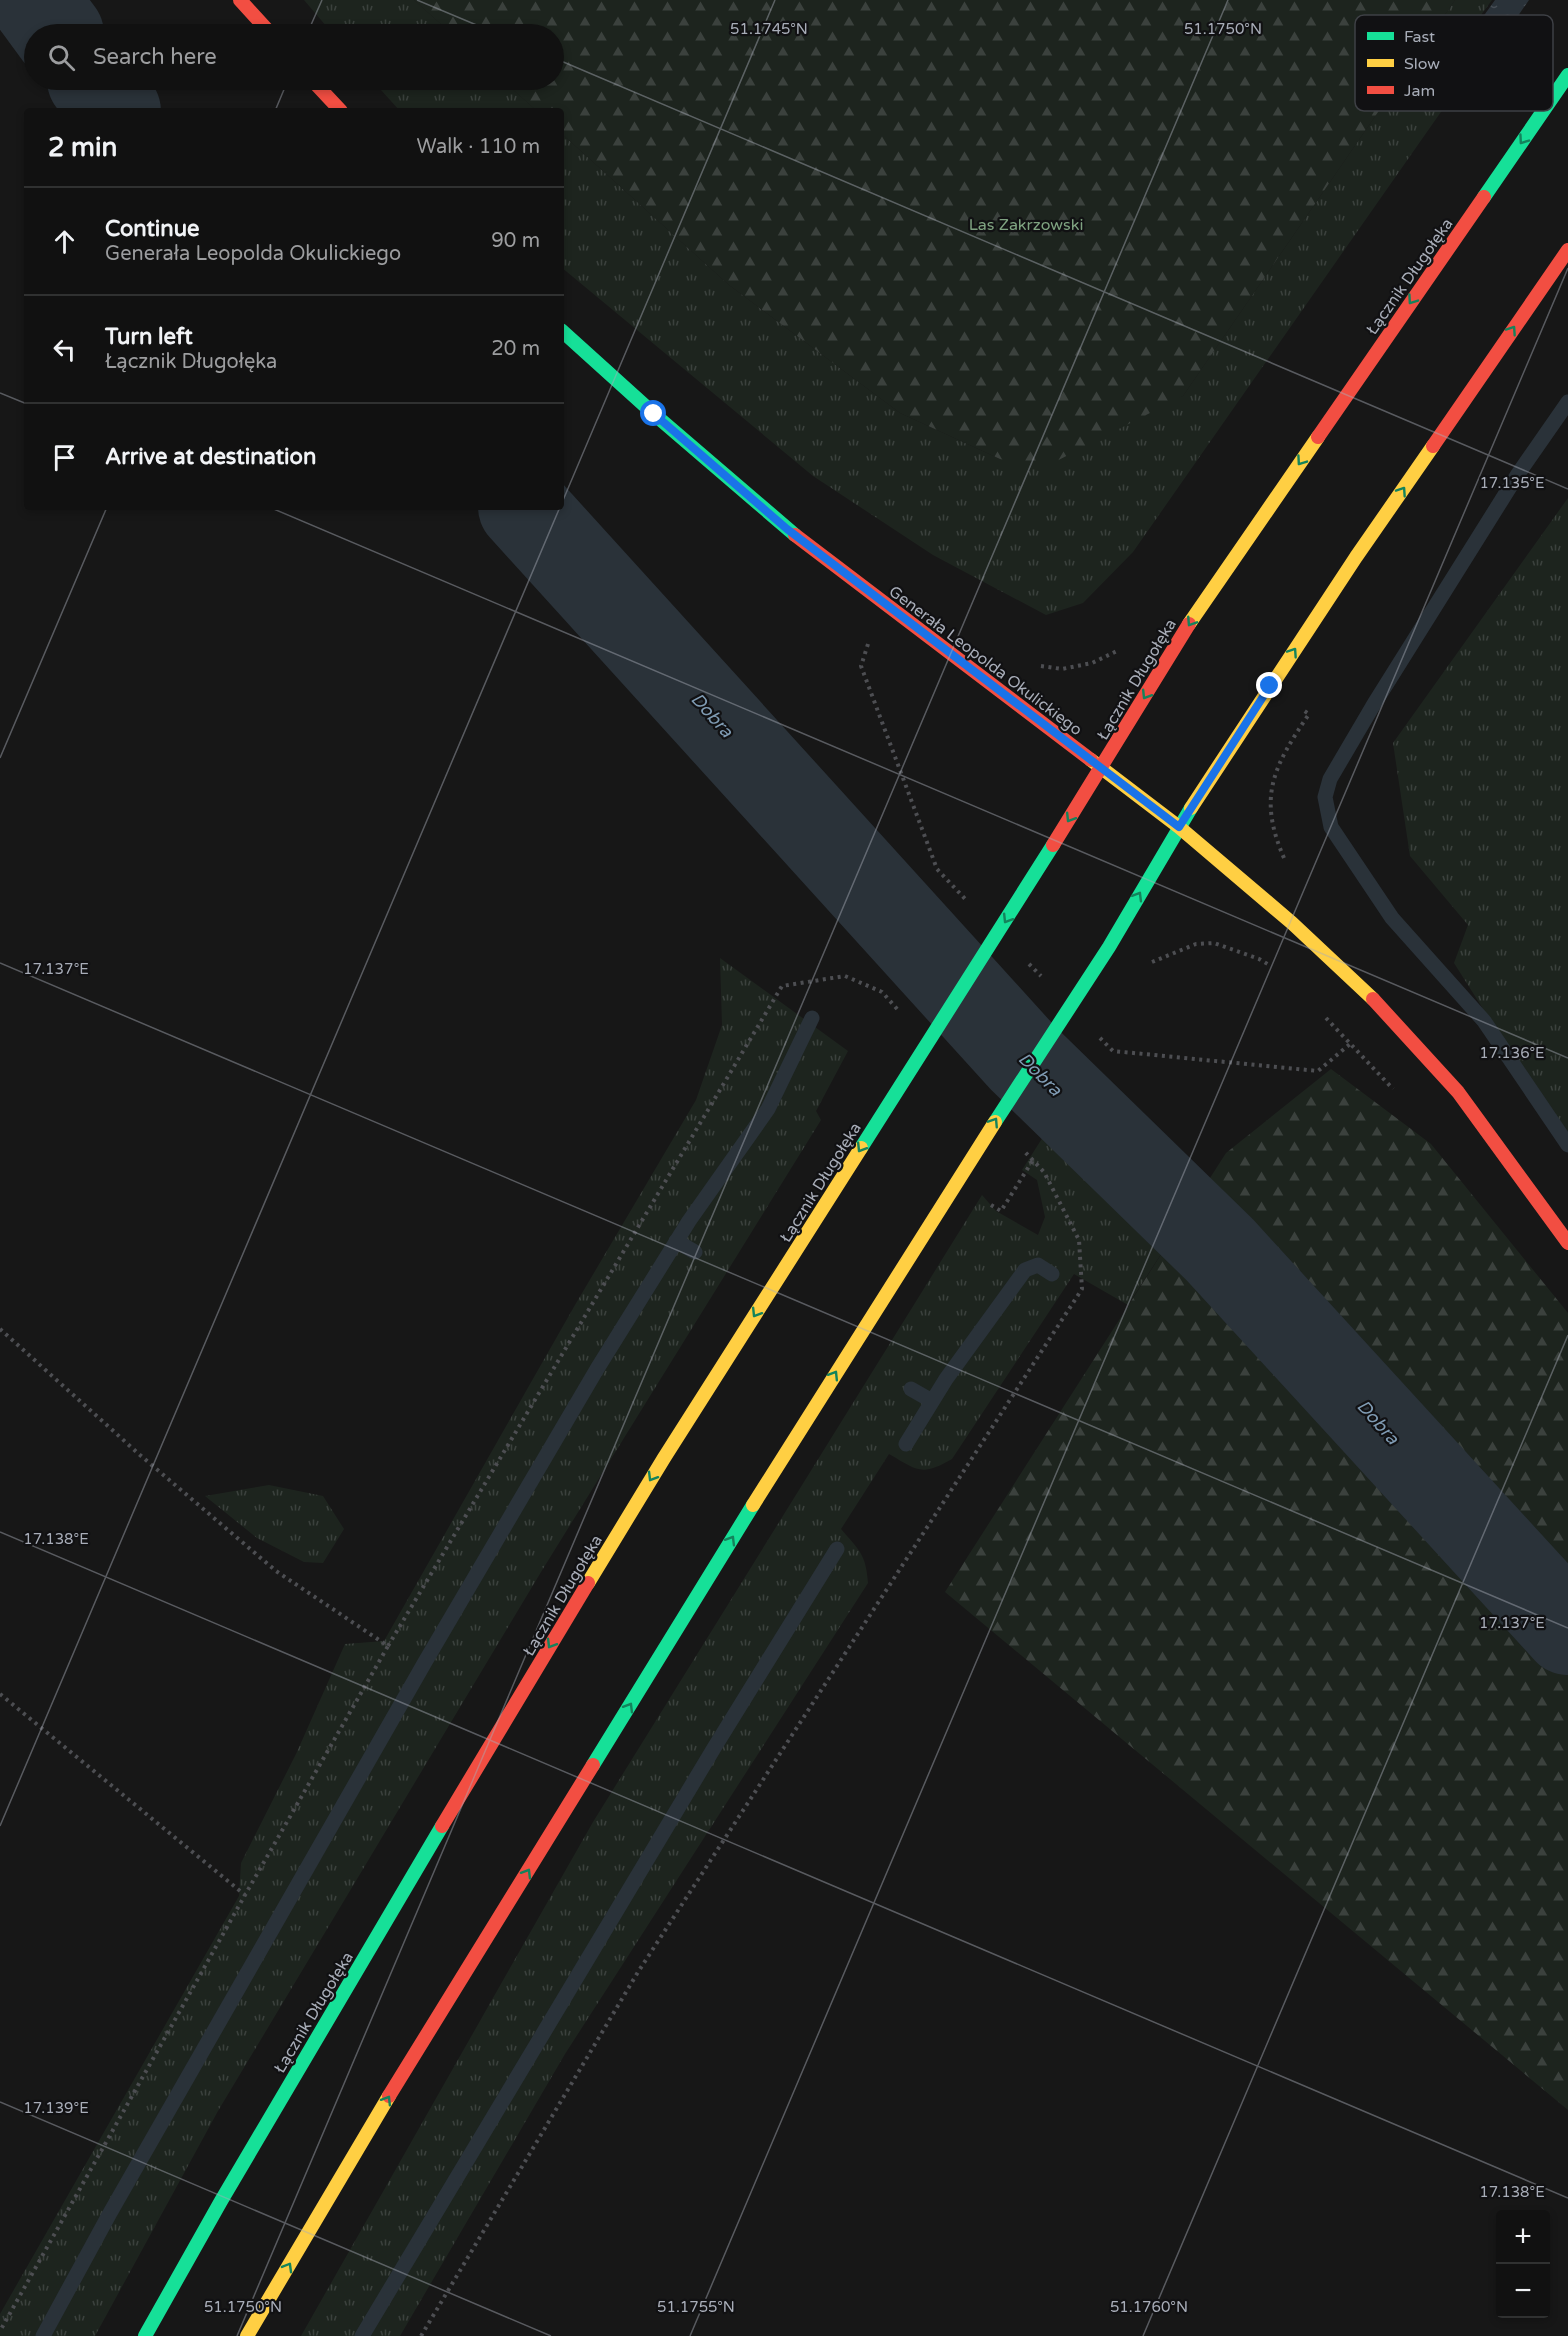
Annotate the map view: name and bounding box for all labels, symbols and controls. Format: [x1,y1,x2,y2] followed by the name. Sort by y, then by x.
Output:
[1355,15,1553,111] legend
[730,20,808,38] text: 51.1745°N
[1184,20,1262,38] text: 51.1750°N
[24,24,564,90] search box
[1404,27,1435,47] text: Fast
[45,41,78,74] icon: search
[93,44,217,70] text: Search here
[1404,54,1440,74] text: Slow
[1404,81,1435,101] text: Jam
[48,132,117,163] text: 2 min
[1519,133,1530,144] one-way arrow
[417,135,540,159] text: Walk · 110 m
[1362,214,1458,339] street label: Łącznik Długołęka
[969,215,1083,235] park label: Las Zakrzowski
[105,216,200,242] text: Continue
[48,225,81,258] icon: ahead
[491,229,540,253] text: 90 m
[105,242,401,266] text: Generała Leopolda Okulickiego
[1408,294,1419,305] one-way arrow
[105,324,193,350] text: Turn left
[1505,326,1516,337] one-way arrow
[48,333,81,366] icon: left
[491,337,540,361] text: 20 m
[105,350,277,374] text: Łącznik Długołęka
[640,400,666,426] route start
[48,441,81,474] icon: arrive
[105,444,316,470] text: Arrive at destination
[1297,454,1308,465] one-way arrow
[1479,474,1545,492] text: 17.135°E
[1395,486,1406,497] one-way arrow
[885,582,1086,740] street label: Generała Leopolda Okulickiego
[1093,615,1181,744] street label: Łącznik Długołęka
[1187,615,1198,626] one-way arrow
[1285,648,1296,659] one-way arrow
[1256,672,1282,698] route end
[686,688,738,743] water label: Dobra
[1143,689,1154,700] one-way arrow
[1067,811,1078,822] one-way arrow
[1131,892,1143,902] one-way arrow
[1002,913,1014,923] one-way arrow
[23,960,89,978] text: 17.137°E
[1479,1044,1545,1062] text: 17.136°E
[1014,1048,1067,1101] water label: Dobra
[987,1117,998,1128] one-way arrow
[776,1119,866,1246] street label: Łącznik Długołęka
[857,1141,868,1152] one-way arrow
[753,1306,764,1317] one-way arrow
[827,1371,839,1381] one-way arrow
[1352,1395,1404,1450] water label: Dobra
[648,1471,660,1481] one-way arrow
[23,1530,89,1548] text: 17.138°E
[519,1531,607,1660] street label: Łącznik Długołęka
[723,1536,735,1546] one-way arrow
[1479,1614,1545,1632] text: 17.137°E
[547,1638,559,1648] one-way arrow
[622,1702,633,1713] one-way arrow
[520,1869,532,1879] one-way arrow
[270,1948,358,2077] street label: Łącznik Długołęka
[380,2096,392,2106] one-way arrow
[23,2099,89,2117] text: 17.139°E
[1479,2183,1545,2201] text: 17.138°E
[1496,2210,1550,2318] map controls
[1496,2210,1550,2264] button: +
[280,2263,292,2273] one-way arrow
[1496,2264,1550,2318] button: −
[204,2298,282,2316] text: 51.1750°N
[657,2298,735,2316] text: 51.1755°N
[1110,2298,1188,2316] text: 51.1760°N

